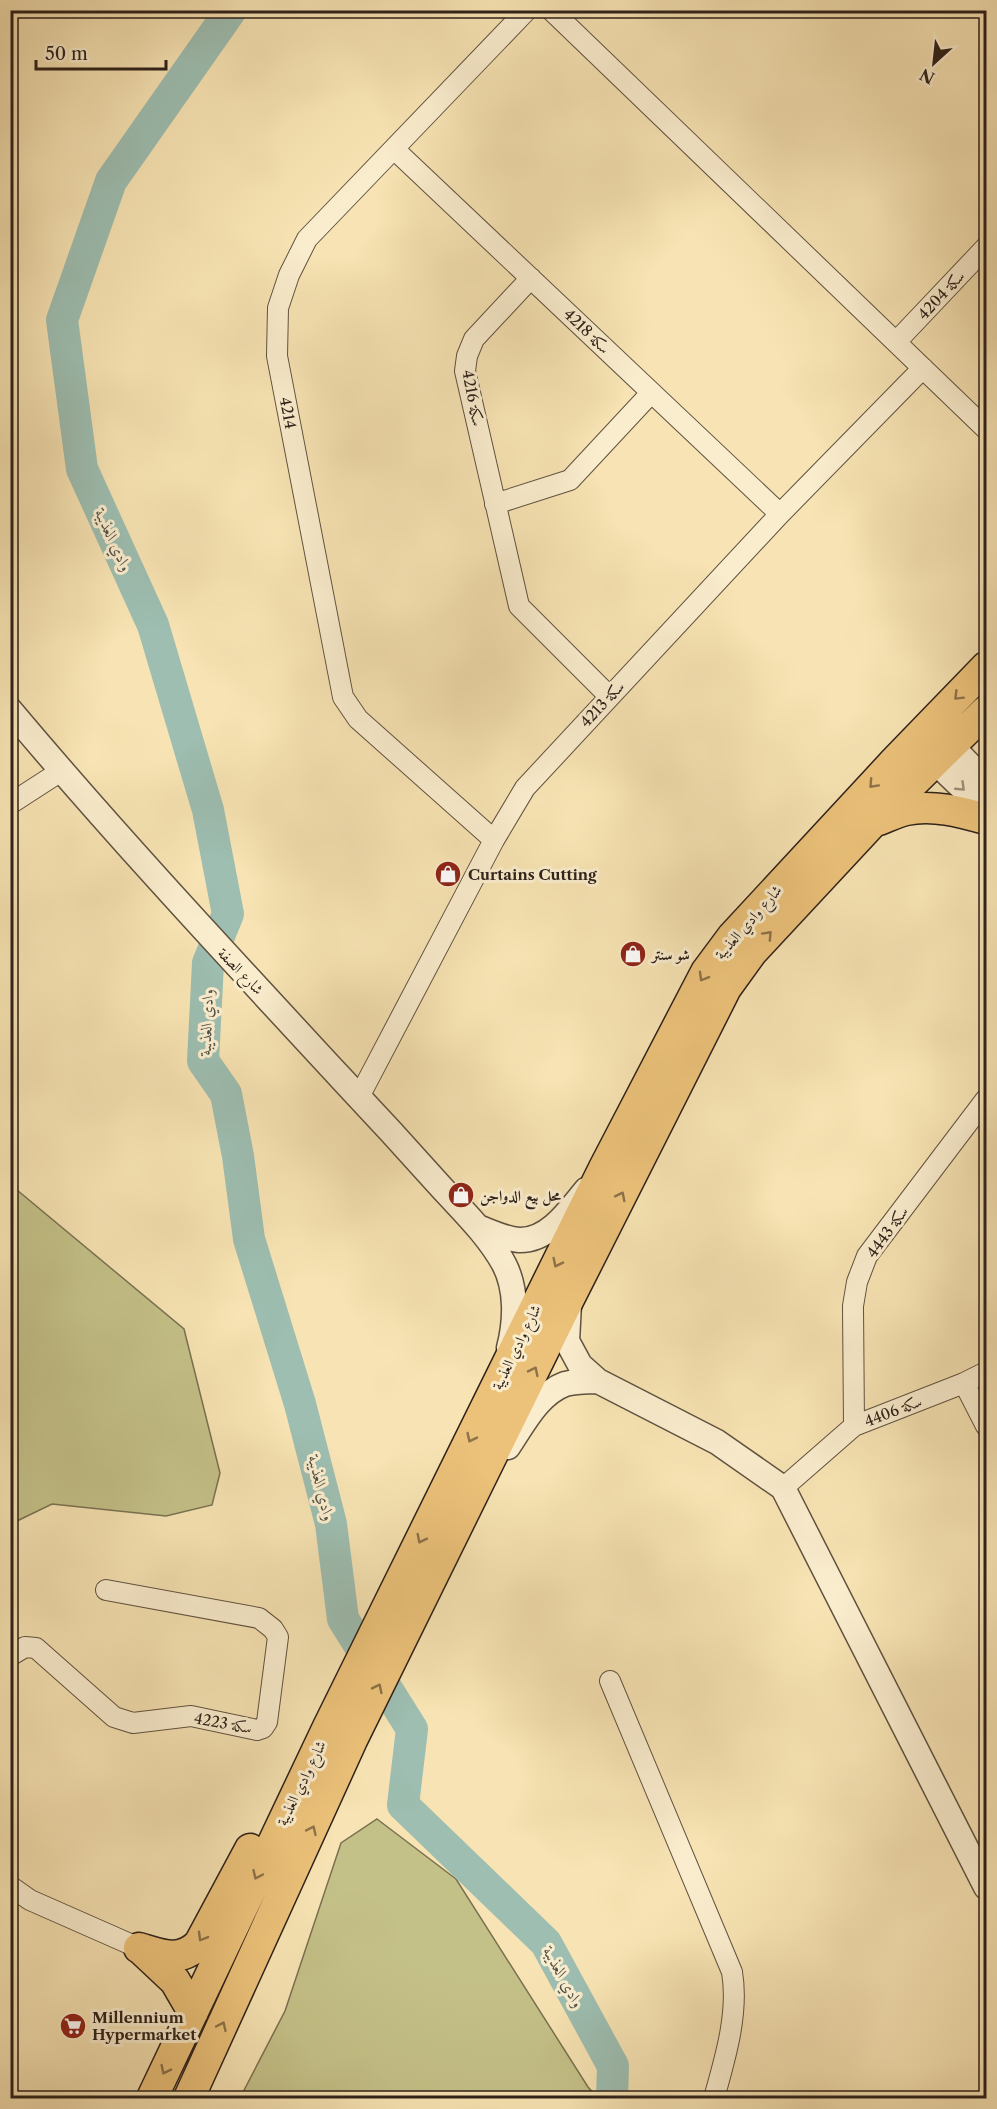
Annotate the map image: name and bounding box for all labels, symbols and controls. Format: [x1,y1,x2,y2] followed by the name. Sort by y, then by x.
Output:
[36,33,166,71] scale bar
[904,33,964,93] north arrow
[45,43,88,65] text: 50 m
[916,64,938,88] text: N
[914,267,968,323] street label: سكة 4204
[560,304,614,358] street label: سكة 4218
[458,368,488,428] street label: سكة 4216
[276,395,300,431] street label: 4214
[87,504,137,576] water label: وادي العذيبة
[576,677,628,731] street label: سكة 4213
[955,688,966,699] one-way arrow
[870,777,881,788] one-way arrow
[953,779,964,790] one-way arrow
[433,859,463,889] shop icon: Curtains Cutting
[468,865,597,884] place label: Curtains Cutting
[710,881,789,966] street label: شارع وادي العذيبة
[760,932,771,943] one-way arrow
[618,939,648,969] shop icon: شو سنتر
[211,944,268,1001] street label: شارع الصفة
[650,945,690,964] place label: شو سنتر
[699,971,711,982] one-way arrow
[195,988,220,1058] water label: وادي العذيبة
[446,1180,476,1210] shop icon: محل بيع الدواجن
[480,1186,562,1210] place label: محل بيع الدواجن
[614,1192,625,1202] one-way arrow
[862,1203,912,1261] street label: سكة 4443
[553,1257,564,1267] one-way arrow
[487,1301,548,1395] street label: شارع وادي العذيبة
[527,1366,539,1377] one-way arrow
[862,1391,924,1431] street label: سكة 4406
[467,1432,479,1443] one-way arrow
[301,1451,340,1524] water label: وادي العذيبة
[417,1533,429,1544] one-way arrow
[371,1683,383,1694] one-way arrow
[192,1709,254,1737] street label: سكة 4223
[272,1737,333,1831] street label: شارع وادي العذيبة
[304,1825,316,1836] one-way arrow
[253,1868,265,1879] one-way arrow
[197,1931,209,1941] one-way arrow
[535,1941,589,2013] water label: وادي العذيبة
[92,2008,196,2044] place label: Millennium Hypermarket
[58,2011,88,2041] supermarket icon: Millennium Hypermarket
[215,2022,227,2033] one-way arrow
[161,2064,173,2075] one-way arrow

